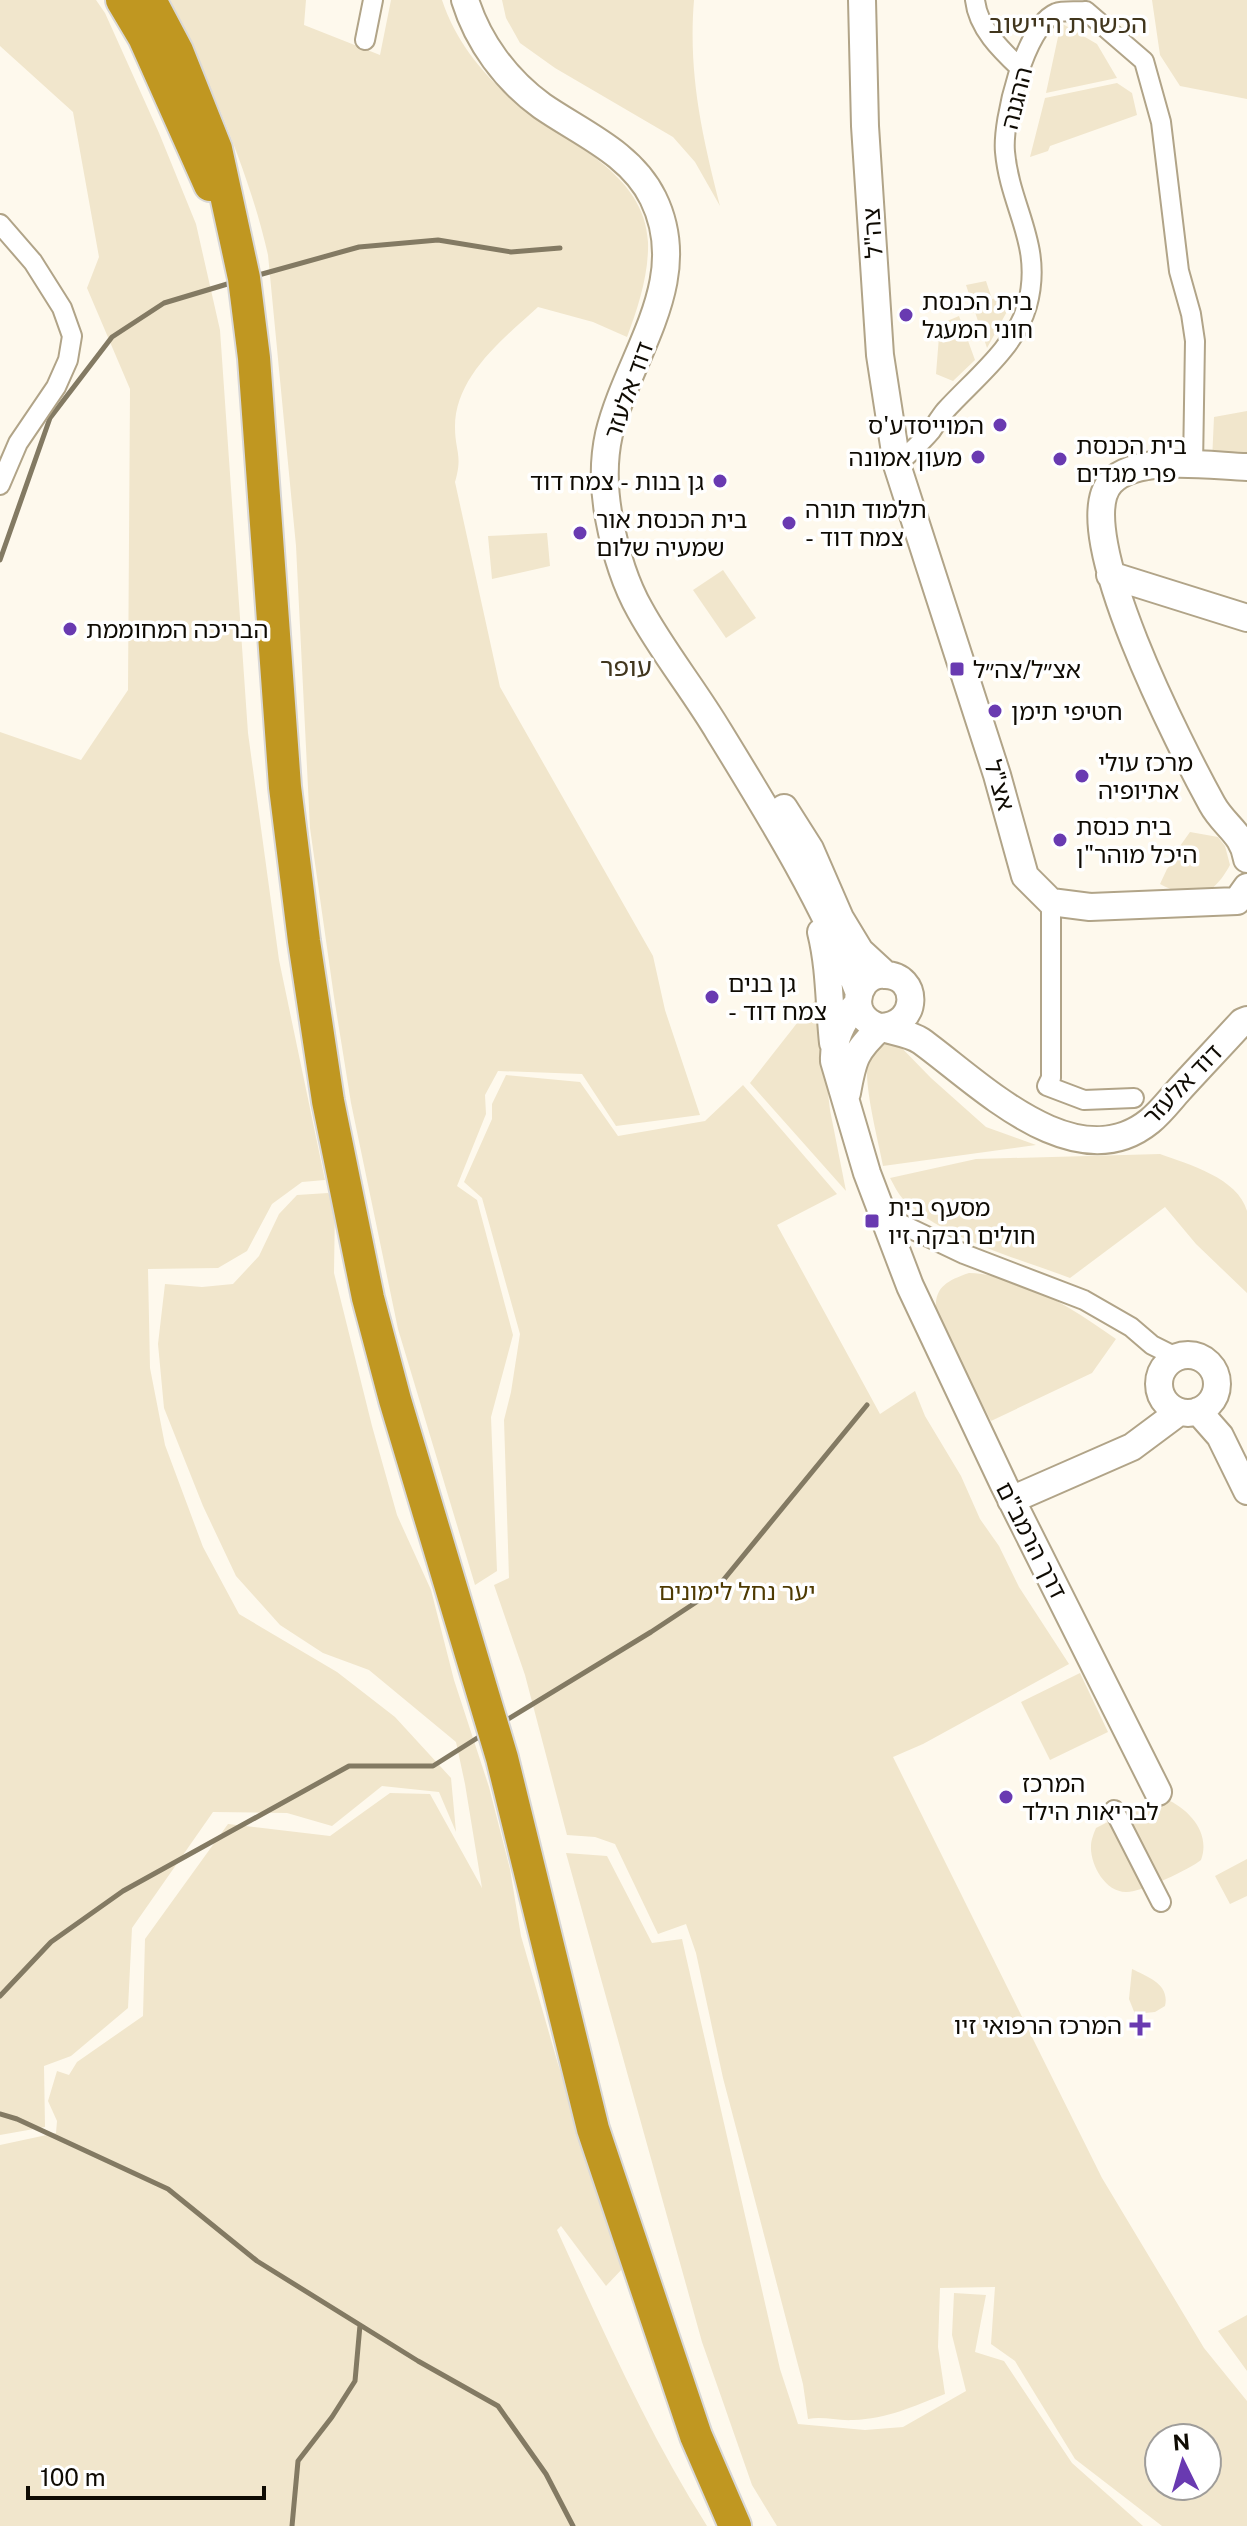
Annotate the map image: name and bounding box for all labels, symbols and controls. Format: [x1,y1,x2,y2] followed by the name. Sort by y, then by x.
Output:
[989,8,1147,39] district label: הכשרת היישוב
[995,64,1037,132] street label: ההגנה
[856,207,888,259] street label: צה"ל
[922,287,1033,343] place label: בית הכנסת חוני המעגל
[897,306,915,324] marker: בית הכנסת חוני המעגל
[598,338,658,442] street label: דוד אלעזר
[868,411,984,439] place label: המוייסדע'ס
[991,416,1009,434] marker: המוייסדע'ס
[1076,431,1187,487] place label: בית הכנסת פרי מגדים
[849,443,962,471] place label: מעון אמונה
[969,448,987,466] marker: מעון אמונה
[1051,450,1069,468] marker: בית הכנסת פרי מגדים
[530,467,704,495] place label: גן בנות - צמח דוד
[711,472,729,490] marker: גן בנות - צמח דוד
[805,495,927,551] place label: תלמוד תורה - צמח דוד
[596,505,747,561] place label: בית הכנסת אור שמעיה שלום
[780,514,798,532] marker: תלמוד תורה - צמח דוד
[571,524,589,542] marker: בית הכנסת אור שמעיה שלום
[86,615,269,643] place label: הבריכה המחוממת
[61,620,79,638] marker: הבריכה המחוממת
[600,651,652,682] district label: עופר
[973,655,1081,683] place label: אצ״ל/צה״ל
[948,660,966,678] marker: אצ״ל/צה״ל
[1011,697,1123,725] place label: חטיפי תימן
[986,702,1004,720] marker: חטיפי תימן
[1098,748,1193,804] place label: מרכז עולי אתיופיה
[979,756,1021,814] street label: אצ"ל
[1073,767,1091,785] marker: מרכז עולי אתיופיה
[1076,812,1197,868] place label: בית כנסת היכל מוהר"ן
[1051,831,1069,849] marker: בית כנסת היכל מוהר"ן
[728,969,827,1025] place label: גן בנים - צמח דוד
[703,988,721,1006] marker: גן בנים - צמח דוד
[1137,1038,1227,1130] street label: דוד אלעזר
[888,1193,1036,1249] place label: מסעף בית חולים רבקה זיו
[863,1212,881,1230] marker: מסעף בית חולים רבקה זיו
[991,1477,1073,1603] street label: דרך הרמב"ם
[658,1577,816,1605] park label: יער נחל לימונים
[1022,1769,1159,1825] place label: המרכז לבריאות הילד
[997,1788,1015,1806] marker: המרכז לבריאות הילד
[954,2011,1122,2039] place label: המרכז הרפואי זיו
[1129,2014,1151,2036] marker: המרכז הרפואי זיו
[1143,2422,1223,2502] north arrow
[1172,2428,1191,2456] text: N
[28,2450,264,2500] scale bar
[40,2463,106,2491] text: 100 m

